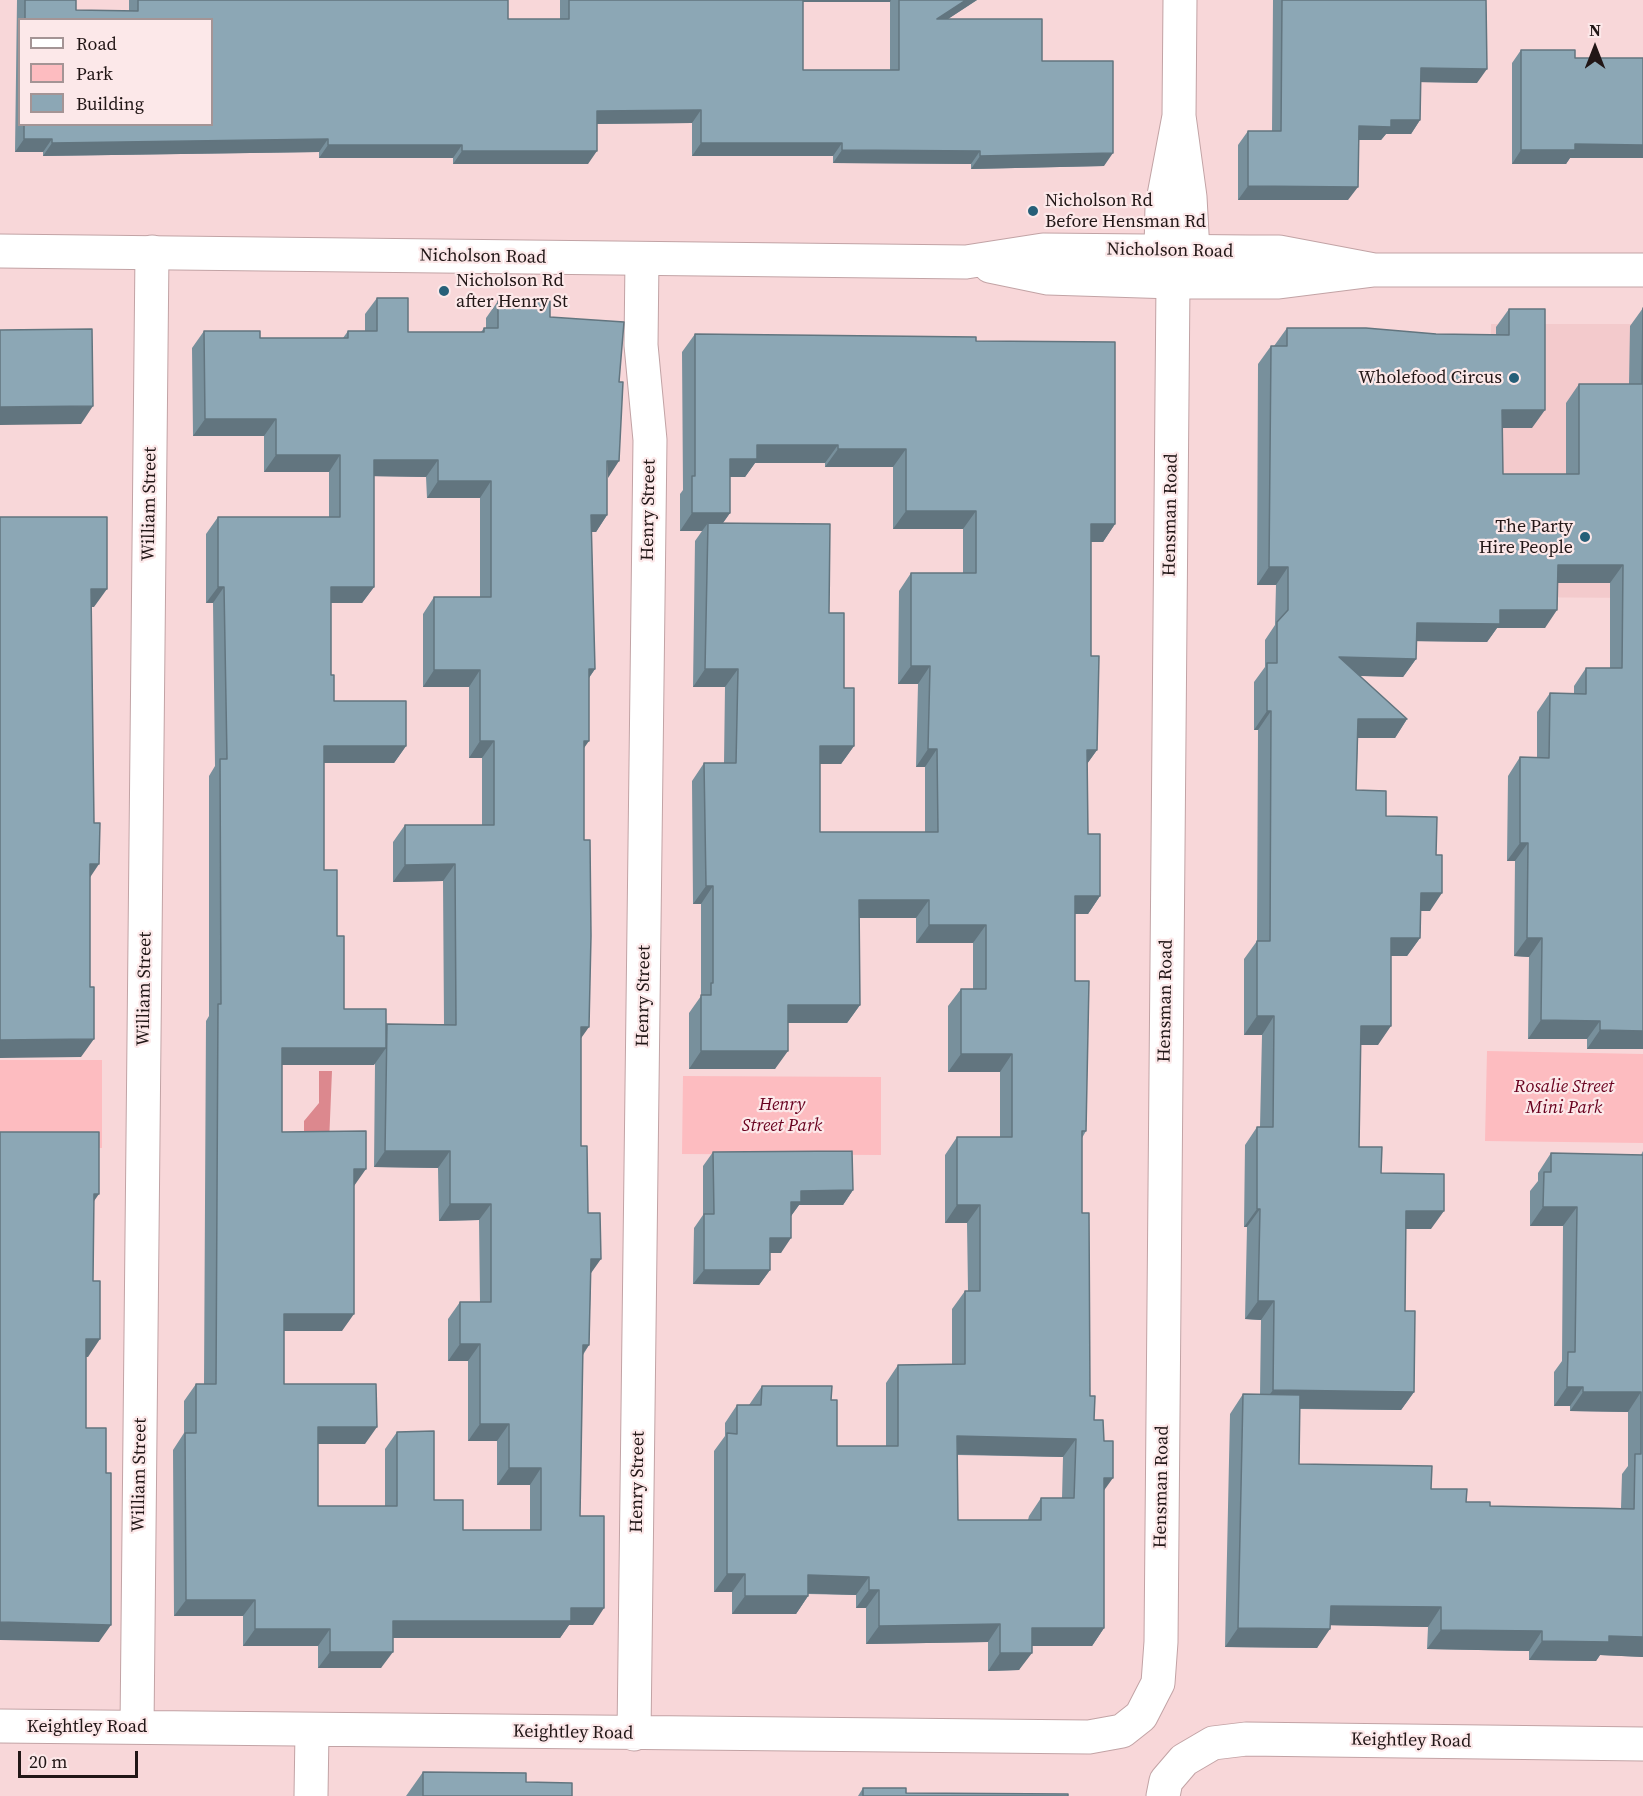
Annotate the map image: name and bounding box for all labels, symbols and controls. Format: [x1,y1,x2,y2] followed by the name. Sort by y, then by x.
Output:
[18,18,213,126] legend
[1565,18,1625,78] north arrow
[1589,19,1601,41] text: N
[76,31,117,56] text: Road
[76,61,113,86] text: Park
[76,91,144,116] text: Building
[1045,190,1206,232] place label: Nicholson Rd Before Hensman Rd
[1026,204,1040,218] marker: Nicholson Rd Before Hensman Rd
[1106,239,1234,263] street label: Nicholson Road
[419,245,547,269] street label: Nicholson Road
[456,270,568,312] place label: Nicholson Rd after Henry St
[437,284,451,298] marker: Nicholson Rd after Henry St
[1358,367,1502,389] place label: Wholefood Circus
[1507,371,1521,385] marker: Wholefood Circus
[138,447,162,561] street label: William Street
[1159,453,1183,577] street label: Hensman Road
[637,459,661,561] street label: Henry Street
[1479,516,1573,558] place label: The Party Hire People
[1578,530,1592,544] marker: The Party Hire People
[133,932,157,1046] street label: William Street
[1154,939,1178,1063] street label: Hensman Road
[632,945,656,1047] street label: Henry Street
[1514,1076,1614,1118] park label: Rosalie Street Mini Park
[742,1094,822,1136] park label: Henry Street Park
[128,1418,152,1532] street label: William Street
[1150,1425,1174,1549] street label: Hensman Road
[626,1431,650,1533] street label: Henry Street
[27,1716,147,1738] street label: Keightley Road
[513,1721,633,1745] street label: Keightley Road
[1351,1729,1471,1753] street label: Keightley Road
[21,1739,141,1777] scale bar
[29,1749,67,1774] text: 20 m

